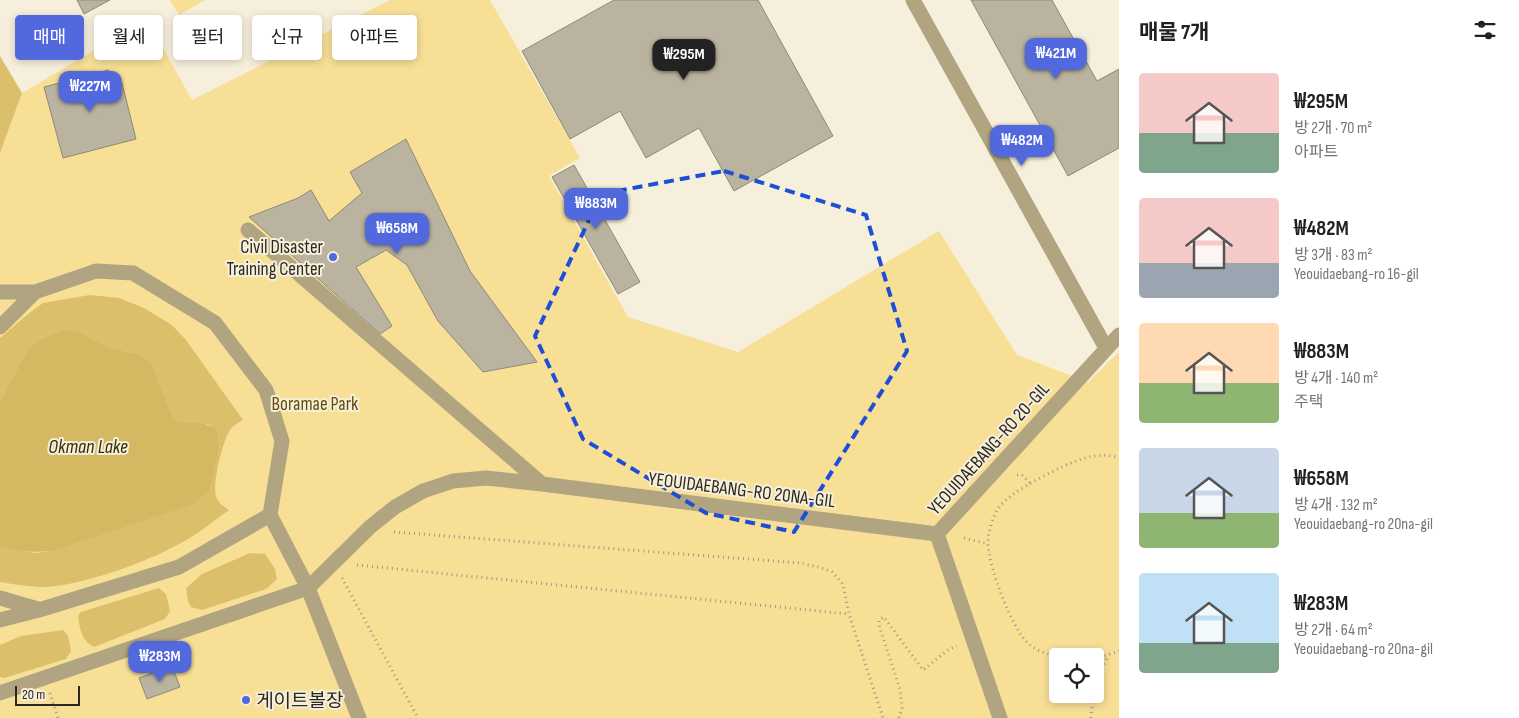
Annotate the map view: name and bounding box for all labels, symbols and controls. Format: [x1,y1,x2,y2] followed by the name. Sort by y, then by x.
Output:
[15,15,84,60] chip: 매매
[94,15,163,60] chip: 월세
[173,15,242,60] chip: 필터
[252,15,322,60] chip: 신규
[332,15,417,60] chip: 아파트
[1471,16,1499,44] icon: filters
[1139,20,1209,45] text: 매물 7개
[649,38,719,81] pin: ₩295M
[1021,38,1091,80] pin: ₩421M
[1036,44,1076,63] text: ₩421M
[663,45,705,64] text: ₩295M
[55,70,125,113] pin: ₩227M
[70,77,110,96] text: ₩227M
[1294,89,1348,114] text: ₩295M
[1179,93,1239,153] icon: home
[1294,119,1372,138] text: 방 2개 · 70 m²
[987,124,1057,167] pin: ₩482M
[1001,131,1043,150] text: ₩482M
[1294,143,1338,162] text: 아파트
[561,188,631,230] pin: ₩883M
[575,194,617,213] text: ₩883M
[362,212,432,255] pin: ₩658M
[1294,216,1349,241] text: ₩482M
[1179,218,1239,278] icon: home
[376,219,418,238] text: ₩658M
[227,236,324,281] place label: Civil Disaster Training Center
[1294,246,1372,265] text: 방 3개 · 83 m²
[327,251,339,263] marker: Civil Disaster Training Center
[1294,265,1419,284] text: Yeouidaebang-ro 16-gil
[1294,339,1349,364] text: ₩883M
[1179,343,1239,403] icon: home
[1294,369,1378,388] text: 방 4개 · 140 m²
[923,378,1055,520] street label: YEOUIDAEBANG-RO 20-GIL
[272,393,359,416] park label: Boramae Park
[1294,393,1323,412] text: 주택
[48,435,128,459] water label: Okman Lake
[1294,466,1349,491] text: ₩658M
[647,468,837,513] street label: YEOUIDAEBANG-RO 20NA-GIL
[1179,468,1239,528] icon: home
[1294,496,1378,515] text: 방 4개 · 132 m²
[1294,515,1433,534] text: Yeouidaebang-ro 20na-gil
[1294,591,1348,616] text: ₩283M
[1179,593,1239,653] icon: home
[1294,621,1373,640] text: 방 2개 · 64 m²
[125,640,195,683] pin: ₩283M
[1294,640,1433,659] text: Yeouidaebang-ro 20na-gil
[139,647,181,666] text: ₩283M
[1049,648,1104,703] map controls
[1049,648,1104,703] button: locate
[15,683,80,706] scale bar
[22,686,45,703] text: 20 m
[256,690,343,713] place label: 게이트볼장
[240,694,252,706] marker: 게이트볼장

